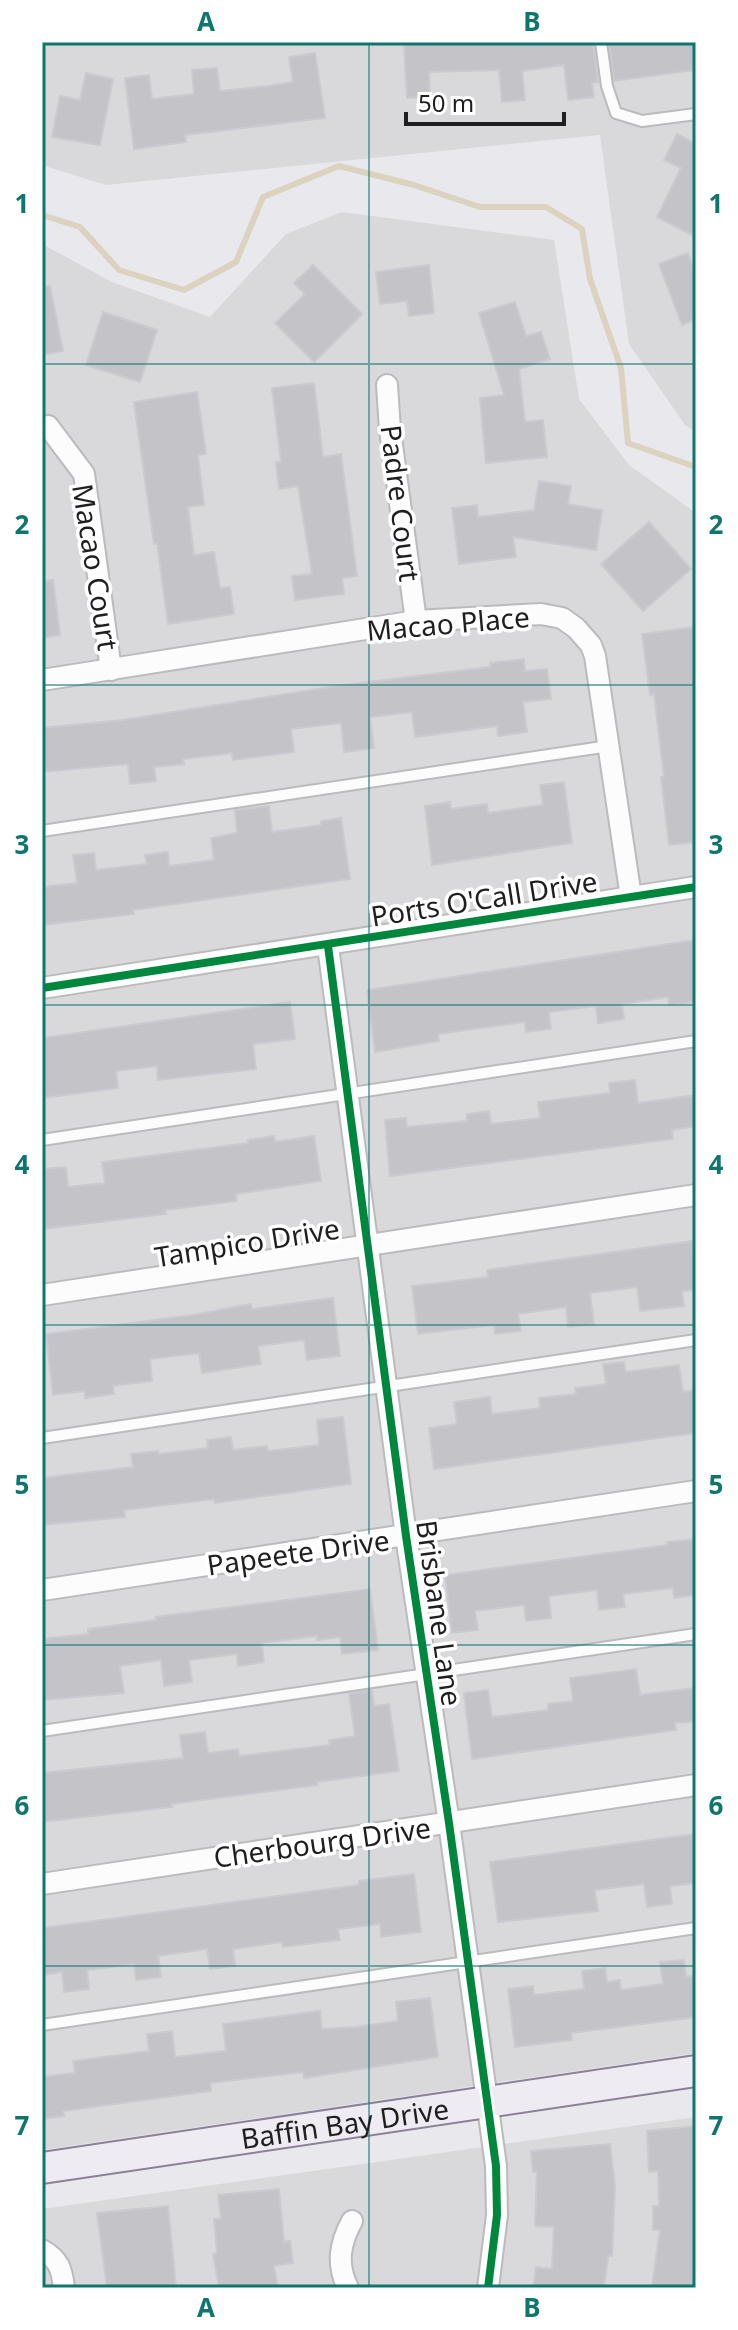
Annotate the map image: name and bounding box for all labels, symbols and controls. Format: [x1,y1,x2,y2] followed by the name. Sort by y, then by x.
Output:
[197,3,215,39] text: A
[523,3,541,39] text: B
[406,76,564,126] scale bar
[418,86,474,119] text: 50 m
[15,185,29,221] text: 1
[709,185,723,221] text: 1
[373,422,429,584] street label: Padre Court
[64,481,128,653] street label: Macao Court
[15,506,30,542] text: 2
[709,506,724,542] text: 2
[365,597,531,649] street label: Macao Place
[15,826,29,862] text: 3
[709,826,723,862] text: 3
[368,861,600,935] street label: Ports O'Call Drive
[15,1146,30,1182] text: 4
[709,1146,724,1182] text: 4
[152,1209,342,1275] street label: Tampico Drive
[15,1466,29,1502] text: 5
[709,1466,723,1502] text: 5
[408,1518,472,1708] street label: Brisbane Lane
[204,1520,392,1584] street label: Papeete Drive
[15,1787,30,1823] text: 6
[709,1787,724,1823] text: 6
[211,1808,433,1876] street label: Cherbourg Drive
[238,2089,451,2157] street label: Baffin Bay Drive
[15,2107,30,2143] text: 7
[709,2107,724,2143] text: 7
[197,2289,215,2325] text: A
[523,2289,541,2325] text: B

